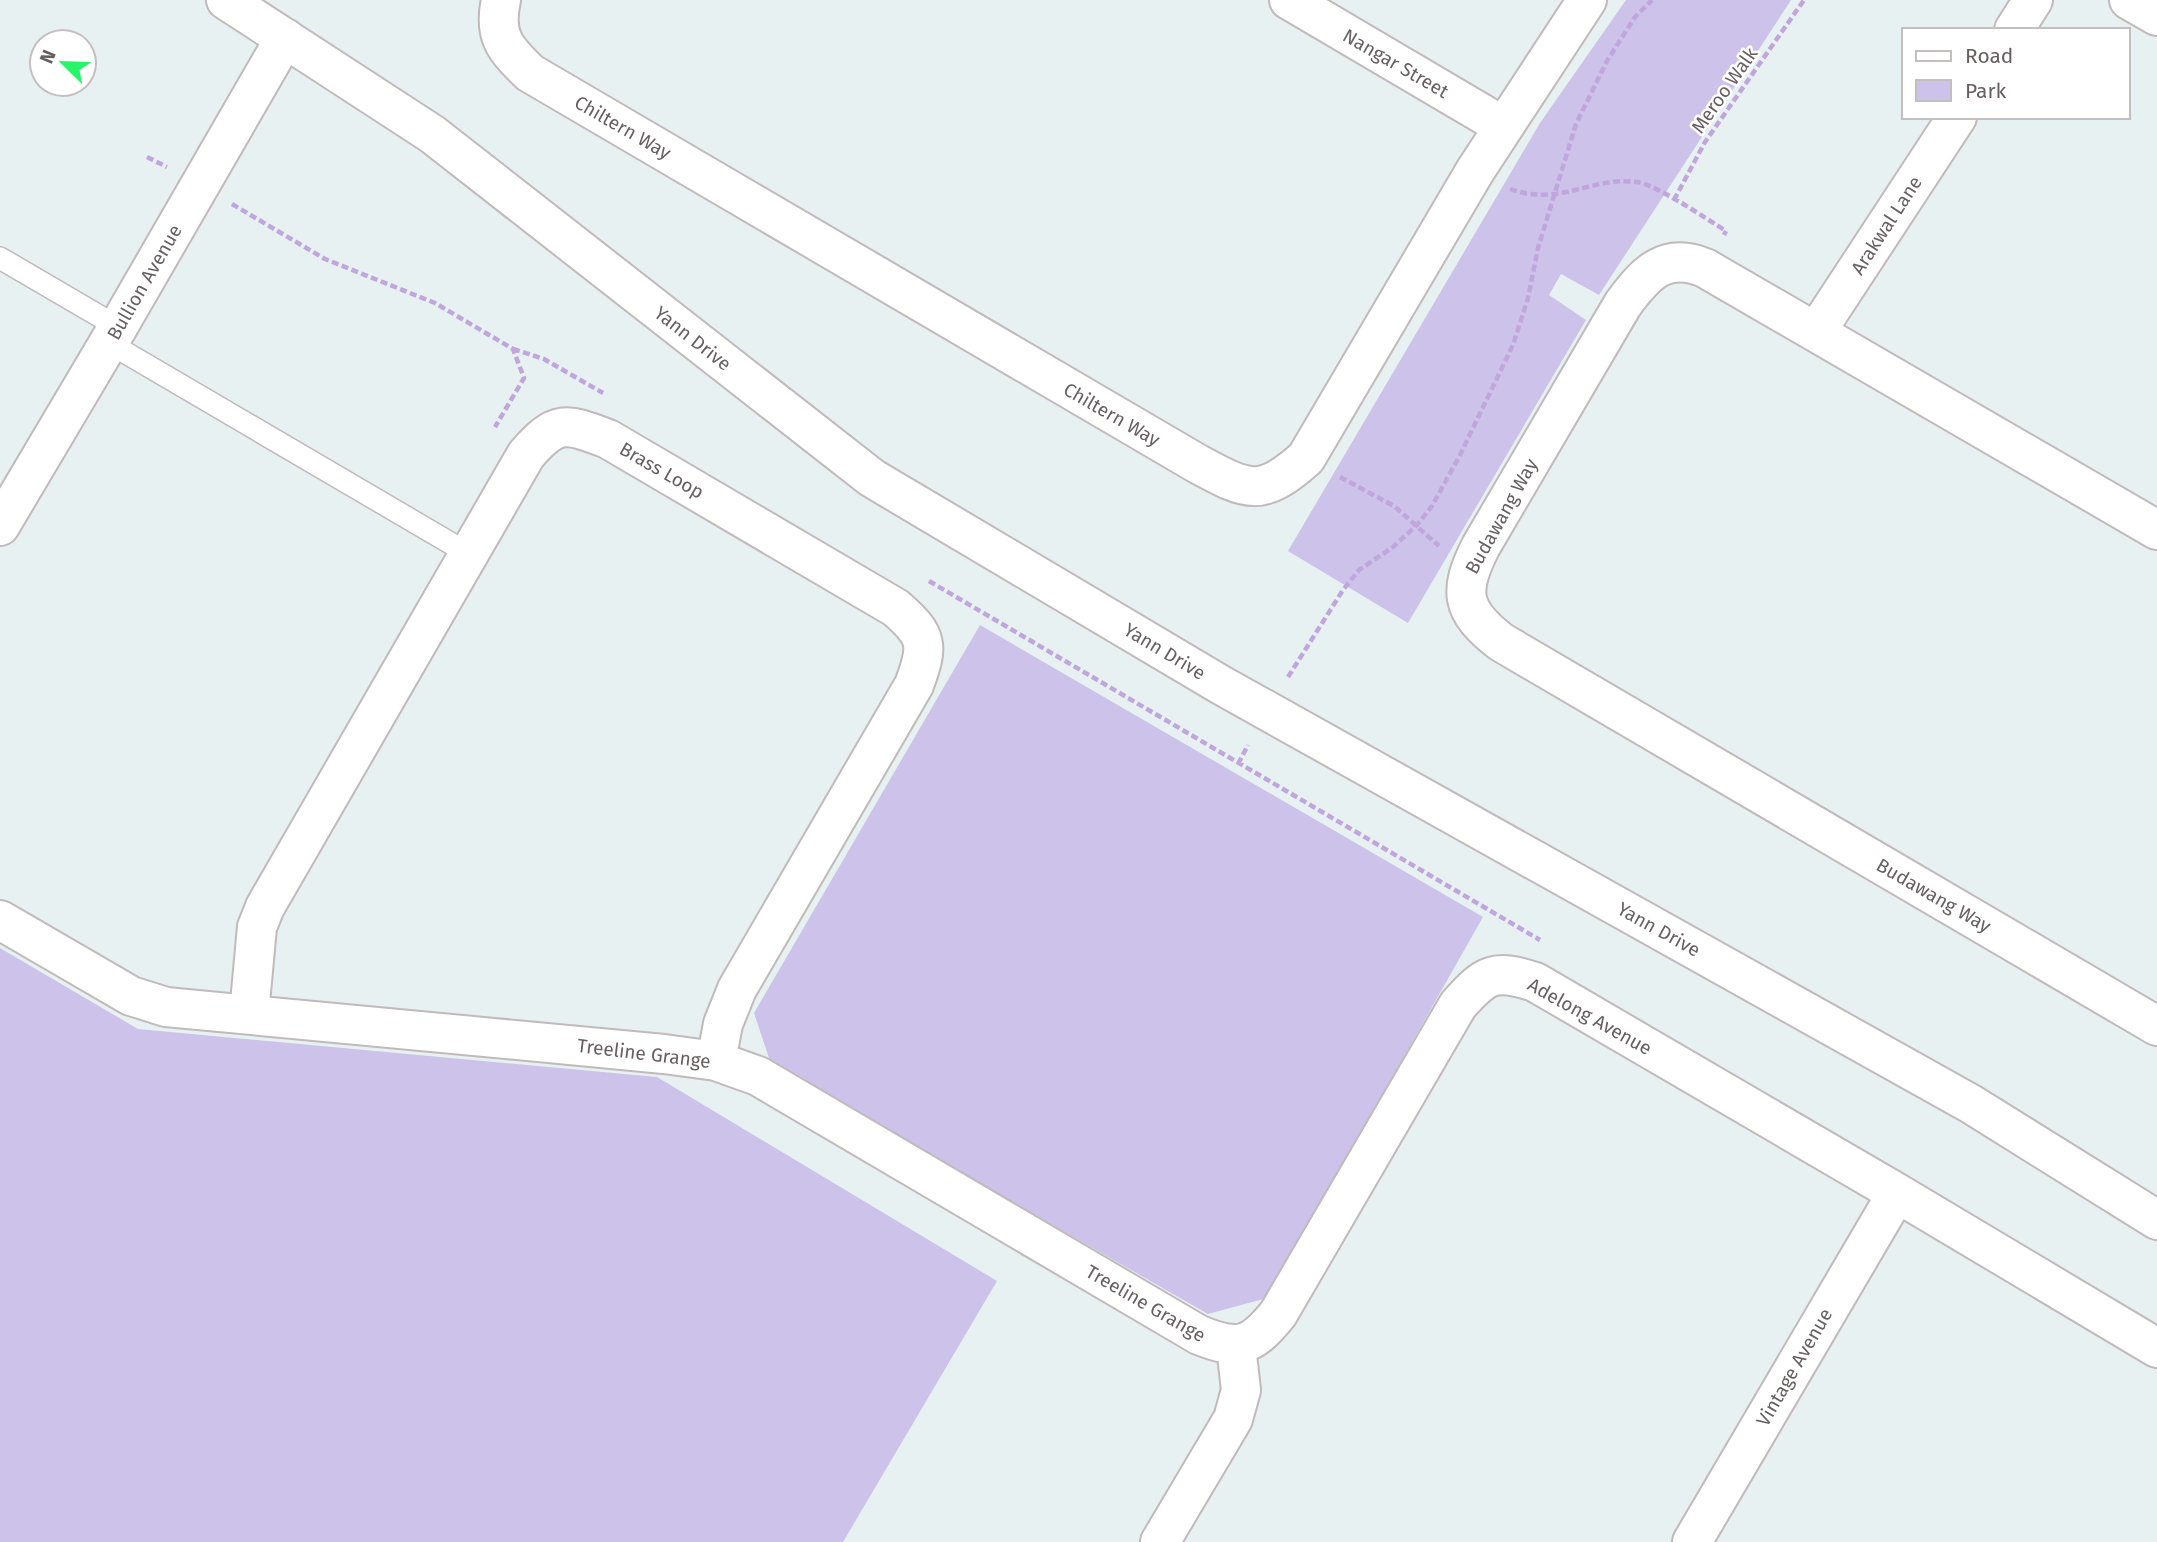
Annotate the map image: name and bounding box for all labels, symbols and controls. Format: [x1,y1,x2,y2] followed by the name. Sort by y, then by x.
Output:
[1339,24,1453,103] street label: Nangar Street
[28,28,98,98] north arrow
[1902,28,2129,119] legend
[1686,43,1763,138] street label: Meroo Walk
[1965,43,2013,69] text: Road
[35,46,61,67] text: N
[1965,78,2007,104] text: Park
[570,91,676,165] street label: Chiltern Way
[1846,172,1927,279] street label: Arakwal Lane
[102,220,187,344] street label: Bullion Avenue
[650,301,736,376] street label: Yann Drive
[1059,378,1165,452] street label: Chiltern Way
[616,437,708,504] street label: Brass Loop
[1460,454,1543,578] street label: Budawang Way
[1120,618,1210,685] street label: Yann Drive
[1872,853,1996,938] street label: Budawang Way
[1613,897,1704,962] street label: Yann Drive
[1524,973,1656,1060] street label: Adelong Avenue
[576,1034,712,1073] street label: Treeline Grange
[1082,1260,1210,1347] street label: Treeline Grange
[1751,1304,1837,1430] street label: Vintage Avenue

